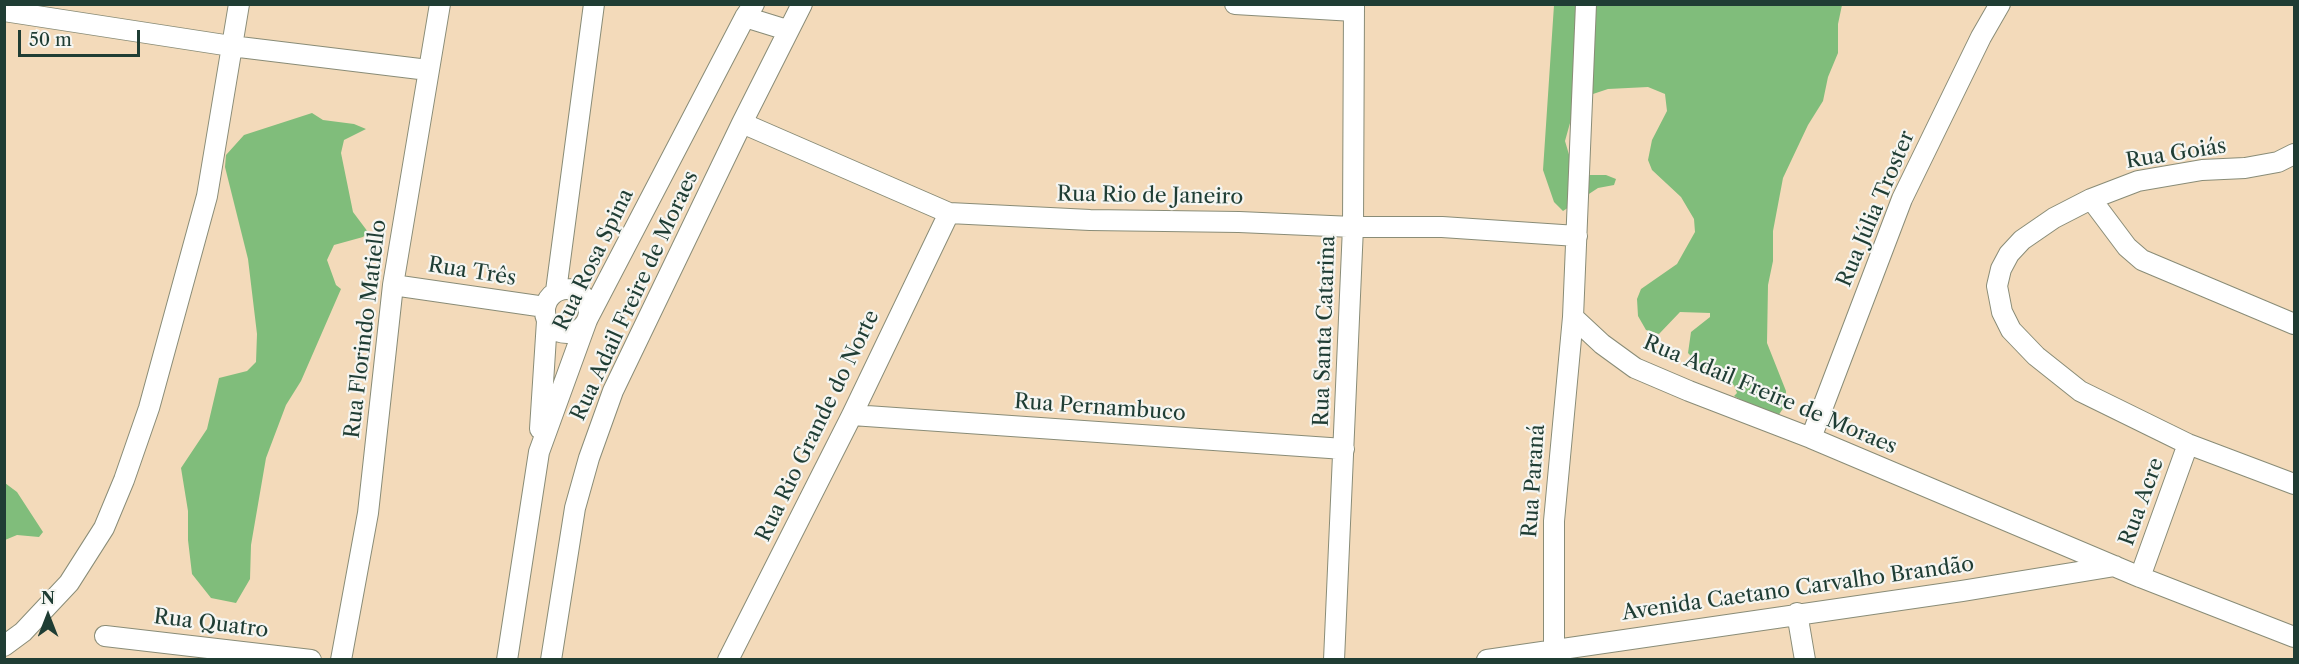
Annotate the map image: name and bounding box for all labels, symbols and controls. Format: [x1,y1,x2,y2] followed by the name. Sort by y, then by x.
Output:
[21,18,142,56] scale bar
[29,29,72,51] text: 50 m
[1832,127,1920,291] street label: Rua Júlia Troster
[2124,134,2228,174] street label: Rua Goiás
[566,167,704,425] street label: Rua Adail Freire de Moraes
[1057,182,1243,210] street label: Rua Rio de Janeiro
[549,185,639,335] street label: Rua Rosa Spina
[340,218,392,440] street label: Rua Florindo Matiello
[1309,235,1341,427] street label: Rua Santa Catarina
[426,253,518,291] street label: Rua Três
[751,306,885,546] street label: Rua Rio Grande do Norte
[1639,330,1901,460] street label: Rua Adail Freire de Moraes
[1013,389,1187,427] street label: Rua Pernambuco
[1517,423,1551,539] street label: Rua Paraná
[2115,455,2169,549] street label: Rua Acre
[1620,552,1976,626] street label: Avenida Caetano Carvalho Brandão
[18,586,78,646] north arrow
[41,588,55,608] text: N
[152,604,270,644] street label: Rua Quatro

